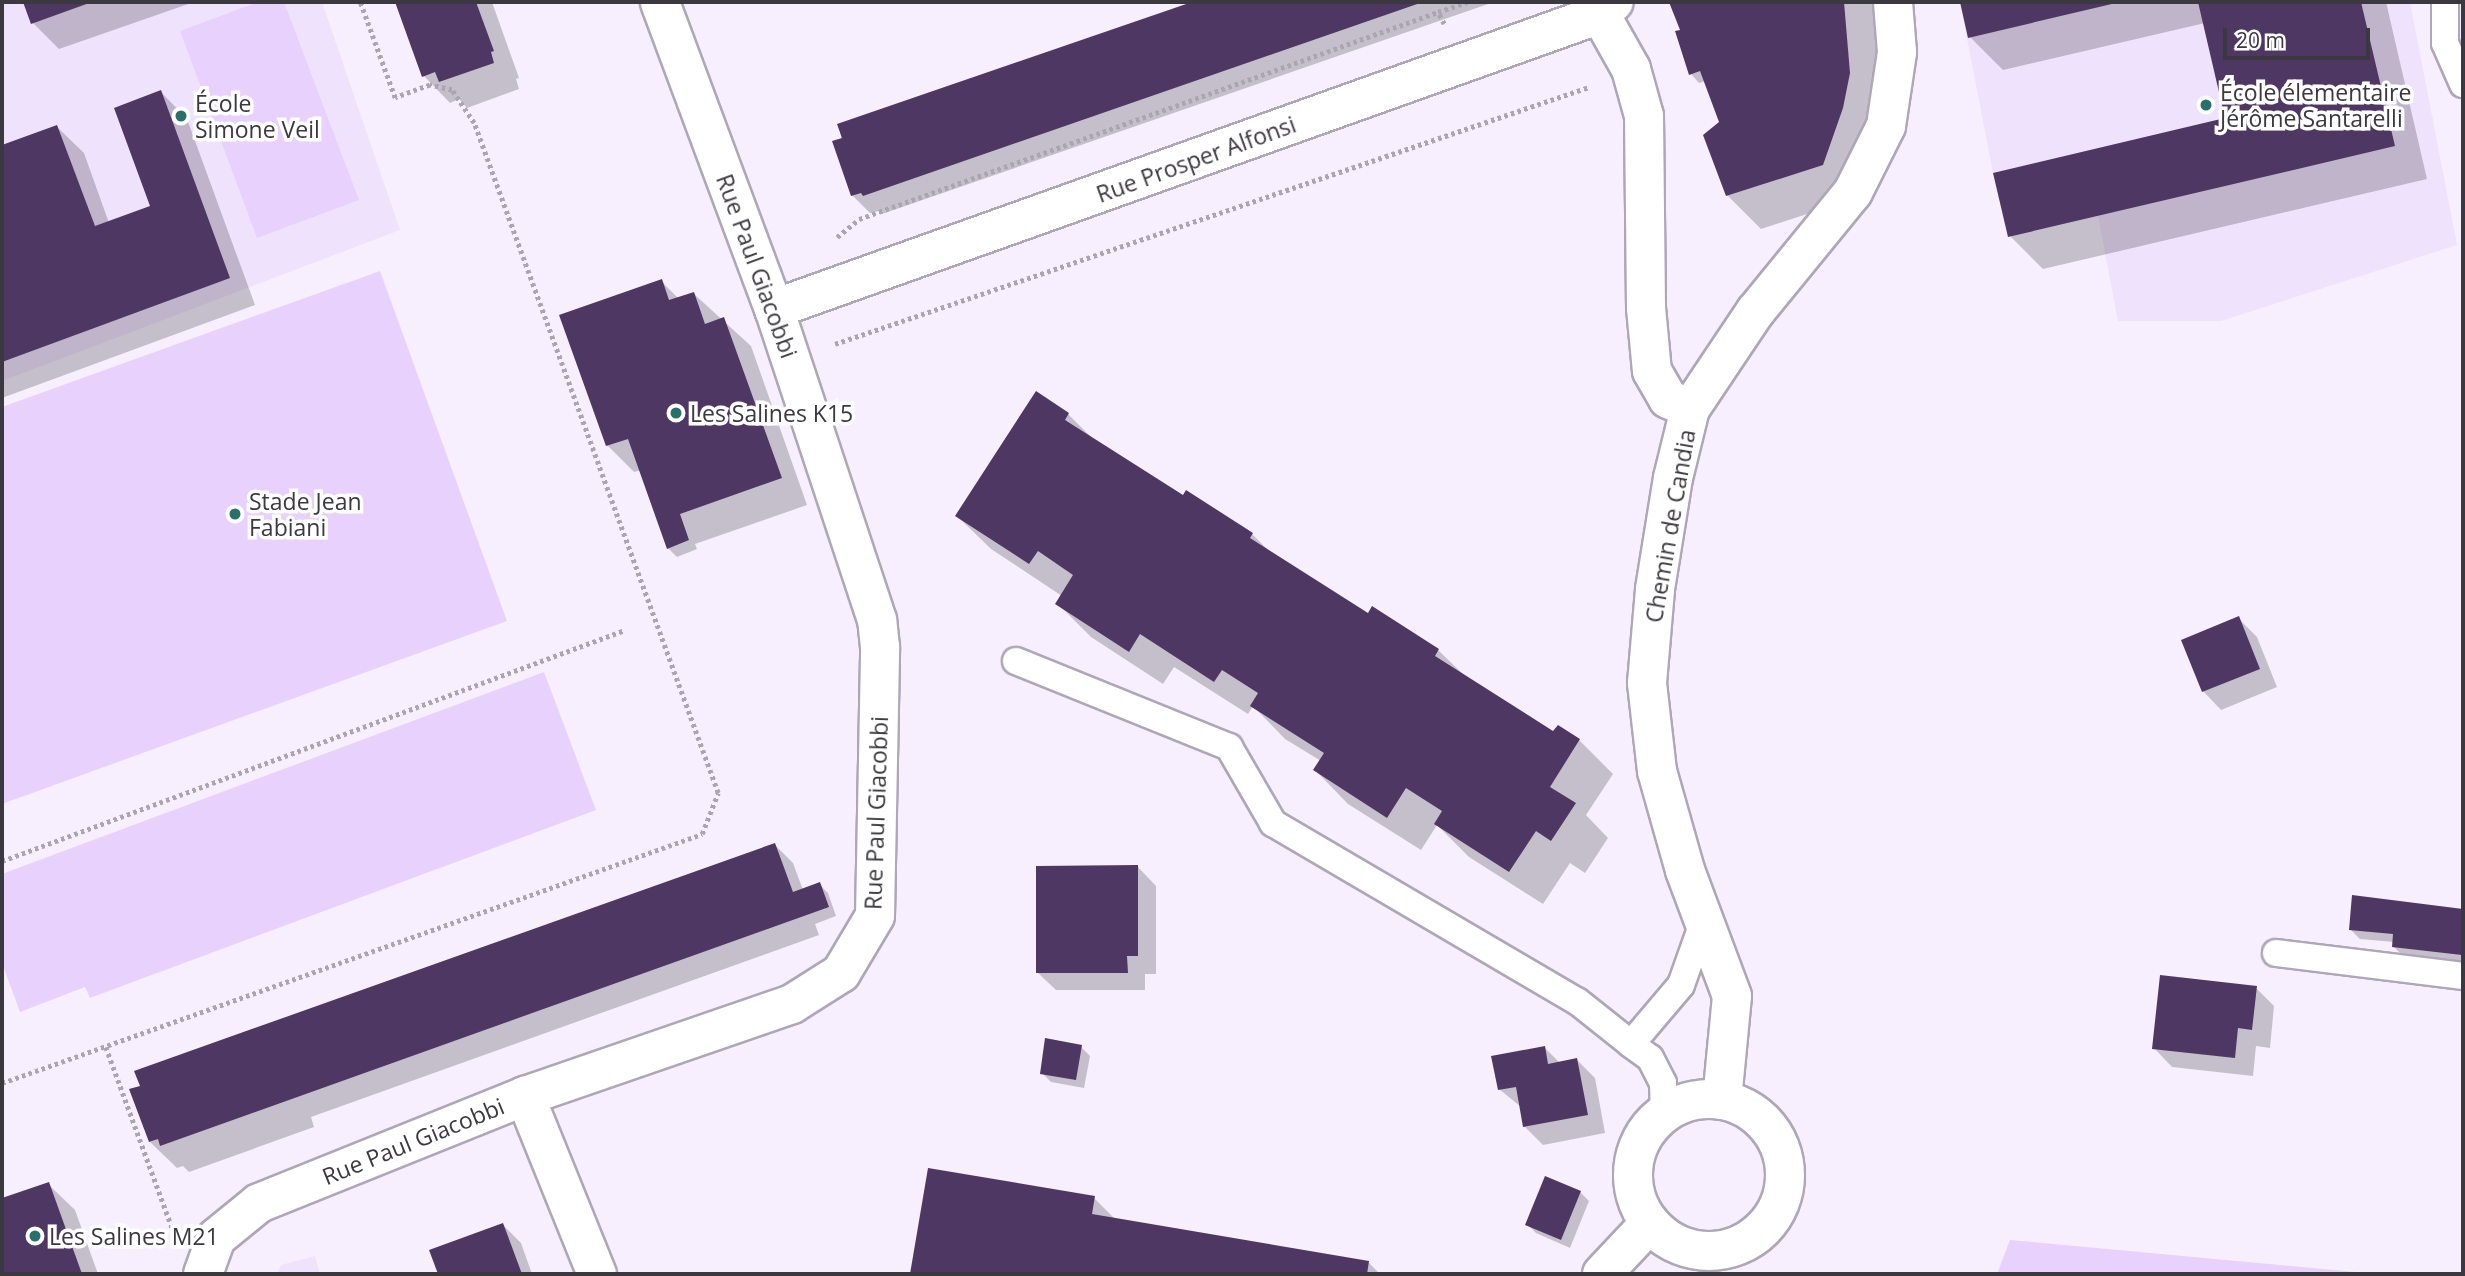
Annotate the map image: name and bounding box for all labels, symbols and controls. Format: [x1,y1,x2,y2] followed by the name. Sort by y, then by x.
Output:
[2227,14,2374,58] scale bar
[2236,26,2285,54] text: 20 m
[2220,78,2411,132] place label: École élementaire Jérôme Santarelli
[195,89,320,143] place label: École Simone Veil
[2198,97,2214,113] marker: École élementaire Jérôme Santarelli
[173,108,189,124] marker: École Simone Veil
[1092,110,1300,208] street label: Rue Prosper Alfonsi
[711,170,803,362] street label: Rue Paul Giacobbi
[690,399,853,427] place label: Les Salines K15
[668,405,684,421] marker: Les Salines K15
[1639,427,1701,625] street label: Chemin de Candia
[249,487,362,541] place label: Stade Jean Fabiani
[227,506,243,522] marker: Stade Jean Fabiani
[859,716,893,910] street label: Rue Paul Giacobbi
[318,1092,508,1190] street label: Rue Paul Giacobbi
[49,1222,219,1250] place label: Les Salines M21
[27,1228,43,1244] marker: Les Salines M21

